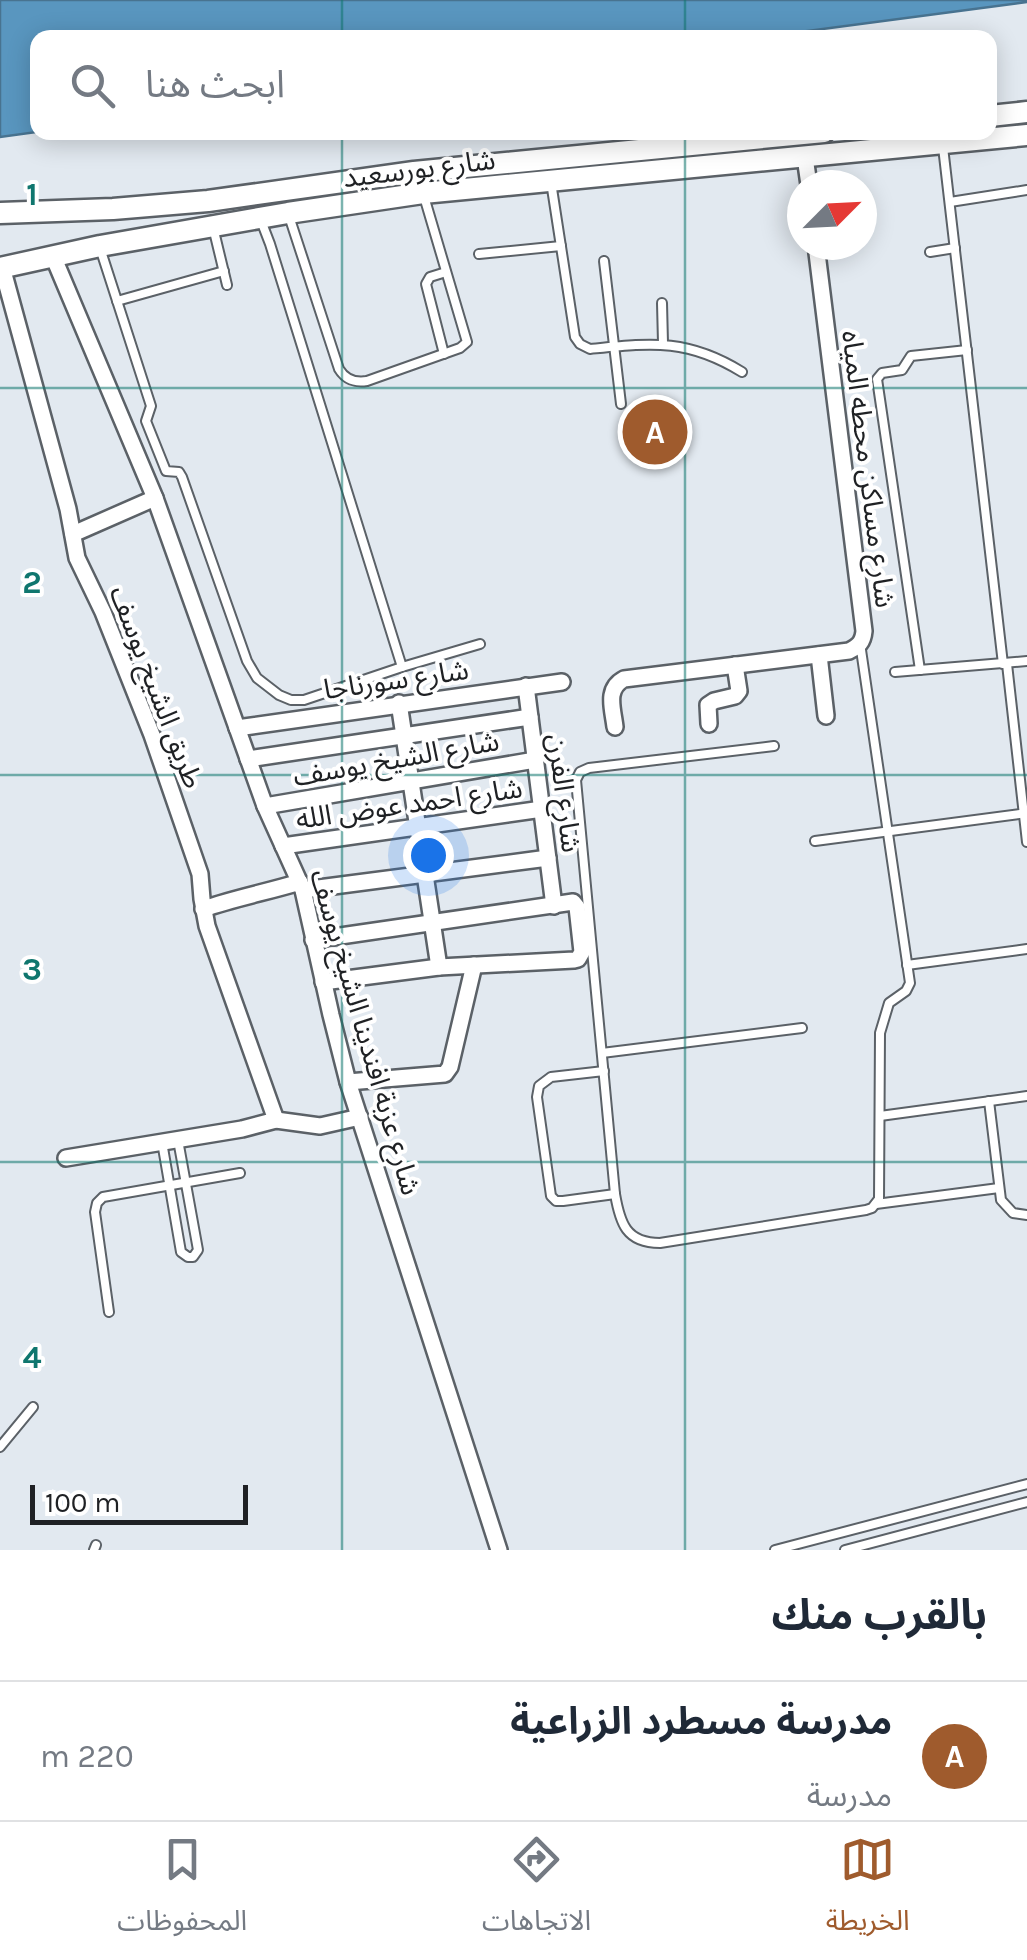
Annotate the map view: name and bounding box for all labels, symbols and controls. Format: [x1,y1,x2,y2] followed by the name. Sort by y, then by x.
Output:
[30,30,997,140] search box
[65,58,120,113] icon: search
[145,62,285,107] text: ابحث هنا
[341,143,498,198] street label: شارع بورسعيد
[787,170,877,260] north arrow
[26,176,38,213] text: 1
[831,328,902,610] street label: شارع مساكن محطه المياه
[622,394,688,470] pin: A
[22,564,42,601] text: 2
[99,581,210,794] street label: طريق الشيخ يوسف
[321,653,471,710] street label: شارع سورناجا
[291,724,502,797] street label: شارع الشيخ يوسف
[537,732,588,855] street label: شارع الفرن
[294,771,525,840] street label: شارع احمد عوض الله
[403,830,454,881] your location
[299,866,428,1200] street label: شارع عزبة افندينا الشيخ يوسف
[22,951,42,988] text: 3
[22,1339,42,1376] text: 4
[30,1480,248,1524] scale bar
[45,1486,120,1519] text: 100 m
[772,1590,987,1640] text: بالقرب منك
[510,1699,892,1744] text: مدرسة مسطرد الزراعية
[40,1738,134,1775] text: 220 m
[944,1738,965,1775] text: A
[807,1777,892,1814] text: مدرسة
[117,1832,247,1951] tab: المحفوظات
[482,1832,591,1951] tab: الاتجاهات
[826,1832,910,1951] tab: الخريطة

